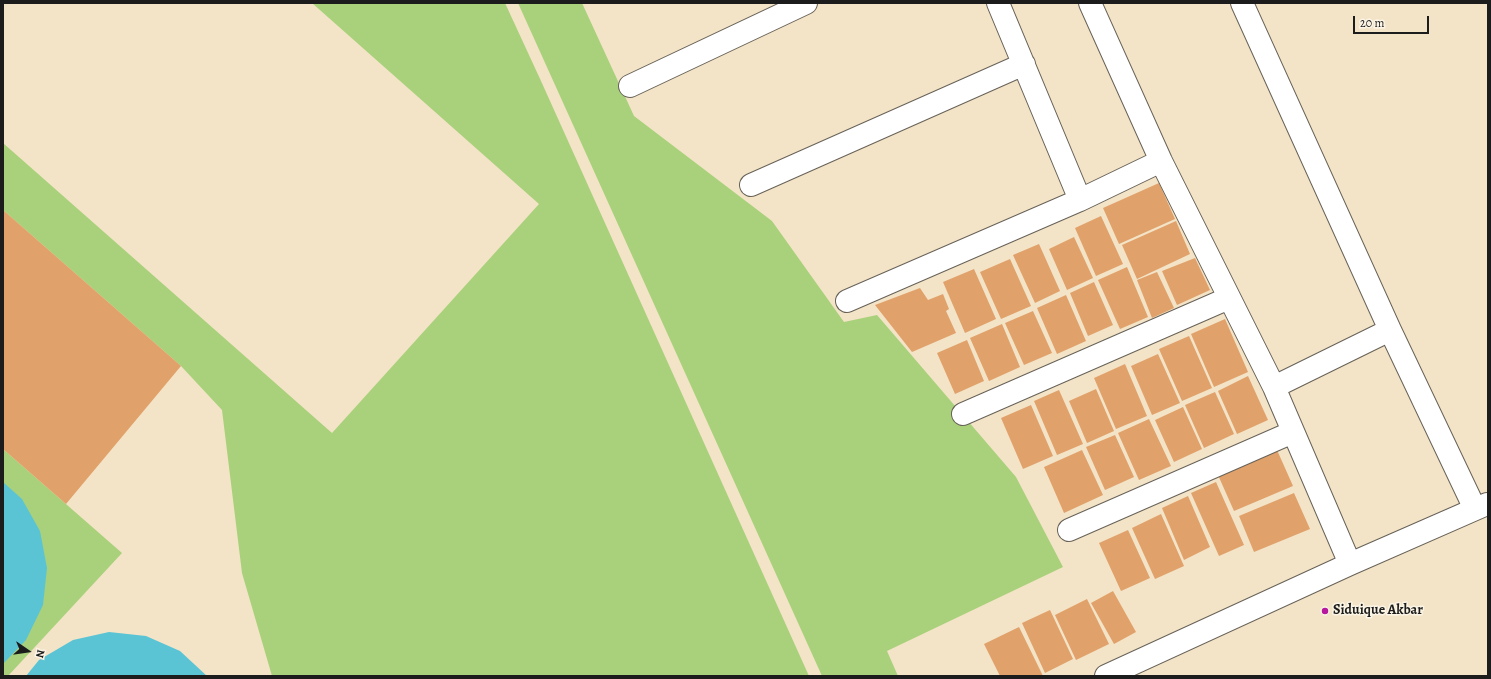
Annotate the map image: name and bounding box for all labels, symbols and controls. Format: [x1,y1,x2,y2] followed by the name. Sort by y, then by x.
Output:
[1355,8,1431,34] scale bar
[1360,15,1384,31] text: 20 m
[1333,603,1423,619] place label: Siduique Akbar
[1320,606,1330,616] marker: Siduique Akbar
[8,631,48,671] north arrow
[32,648,48,659] text: N

